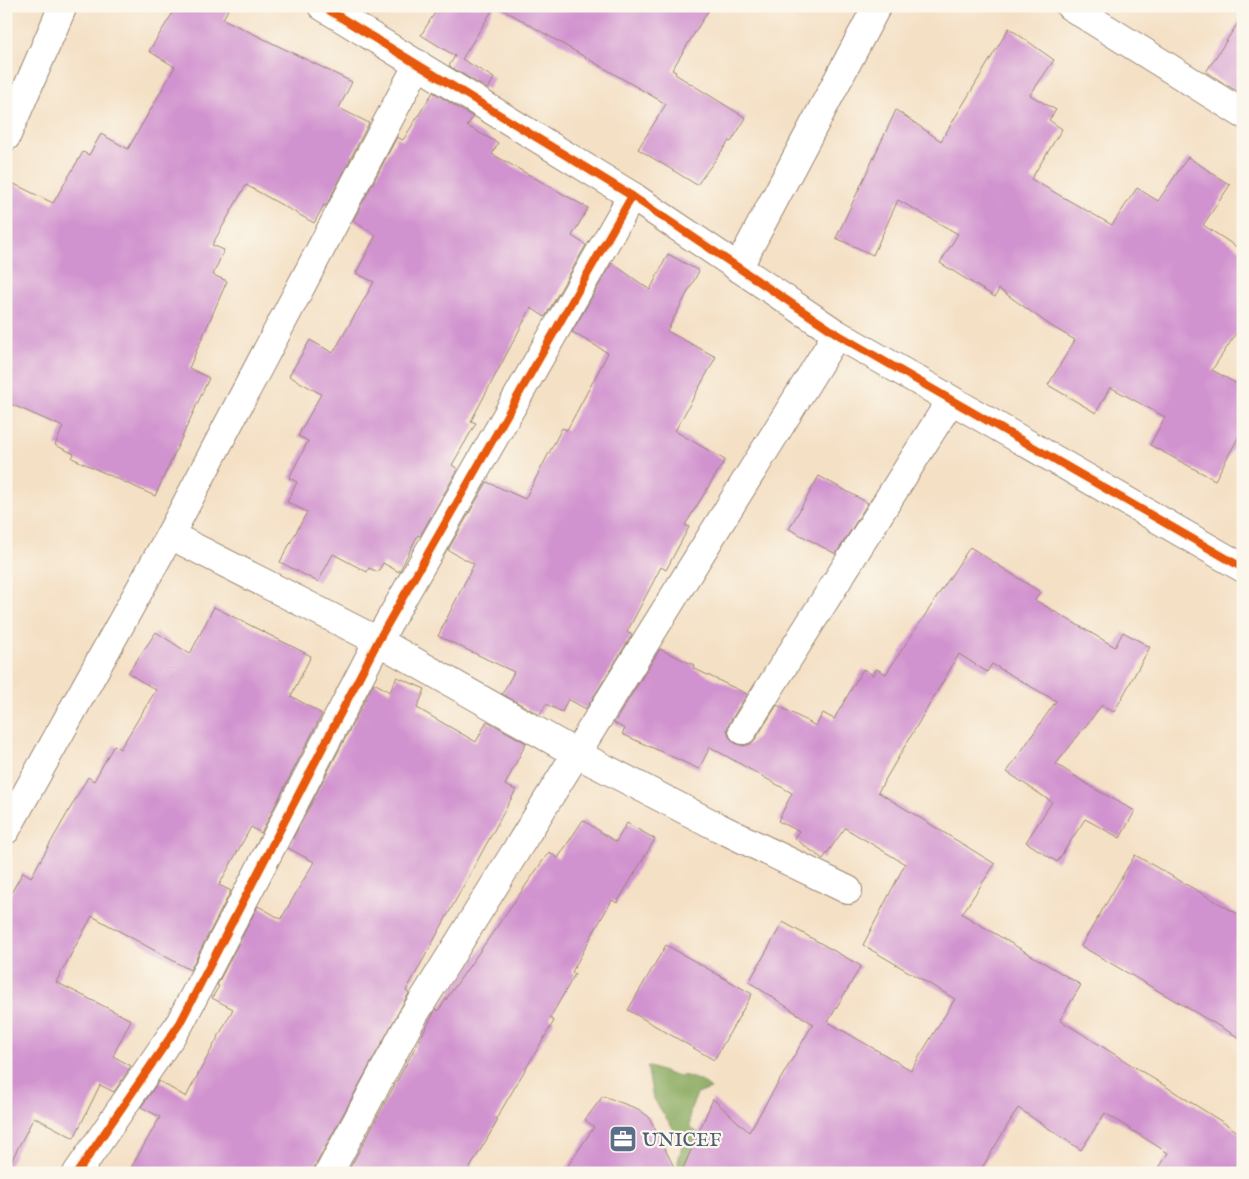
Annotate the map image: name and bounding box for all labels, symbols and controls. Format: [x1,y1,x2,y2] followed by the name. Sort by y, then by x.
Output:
[608,1124,638,1154] office icon: UNICEF
[642,1129,721,1153] place label: UNICEF

